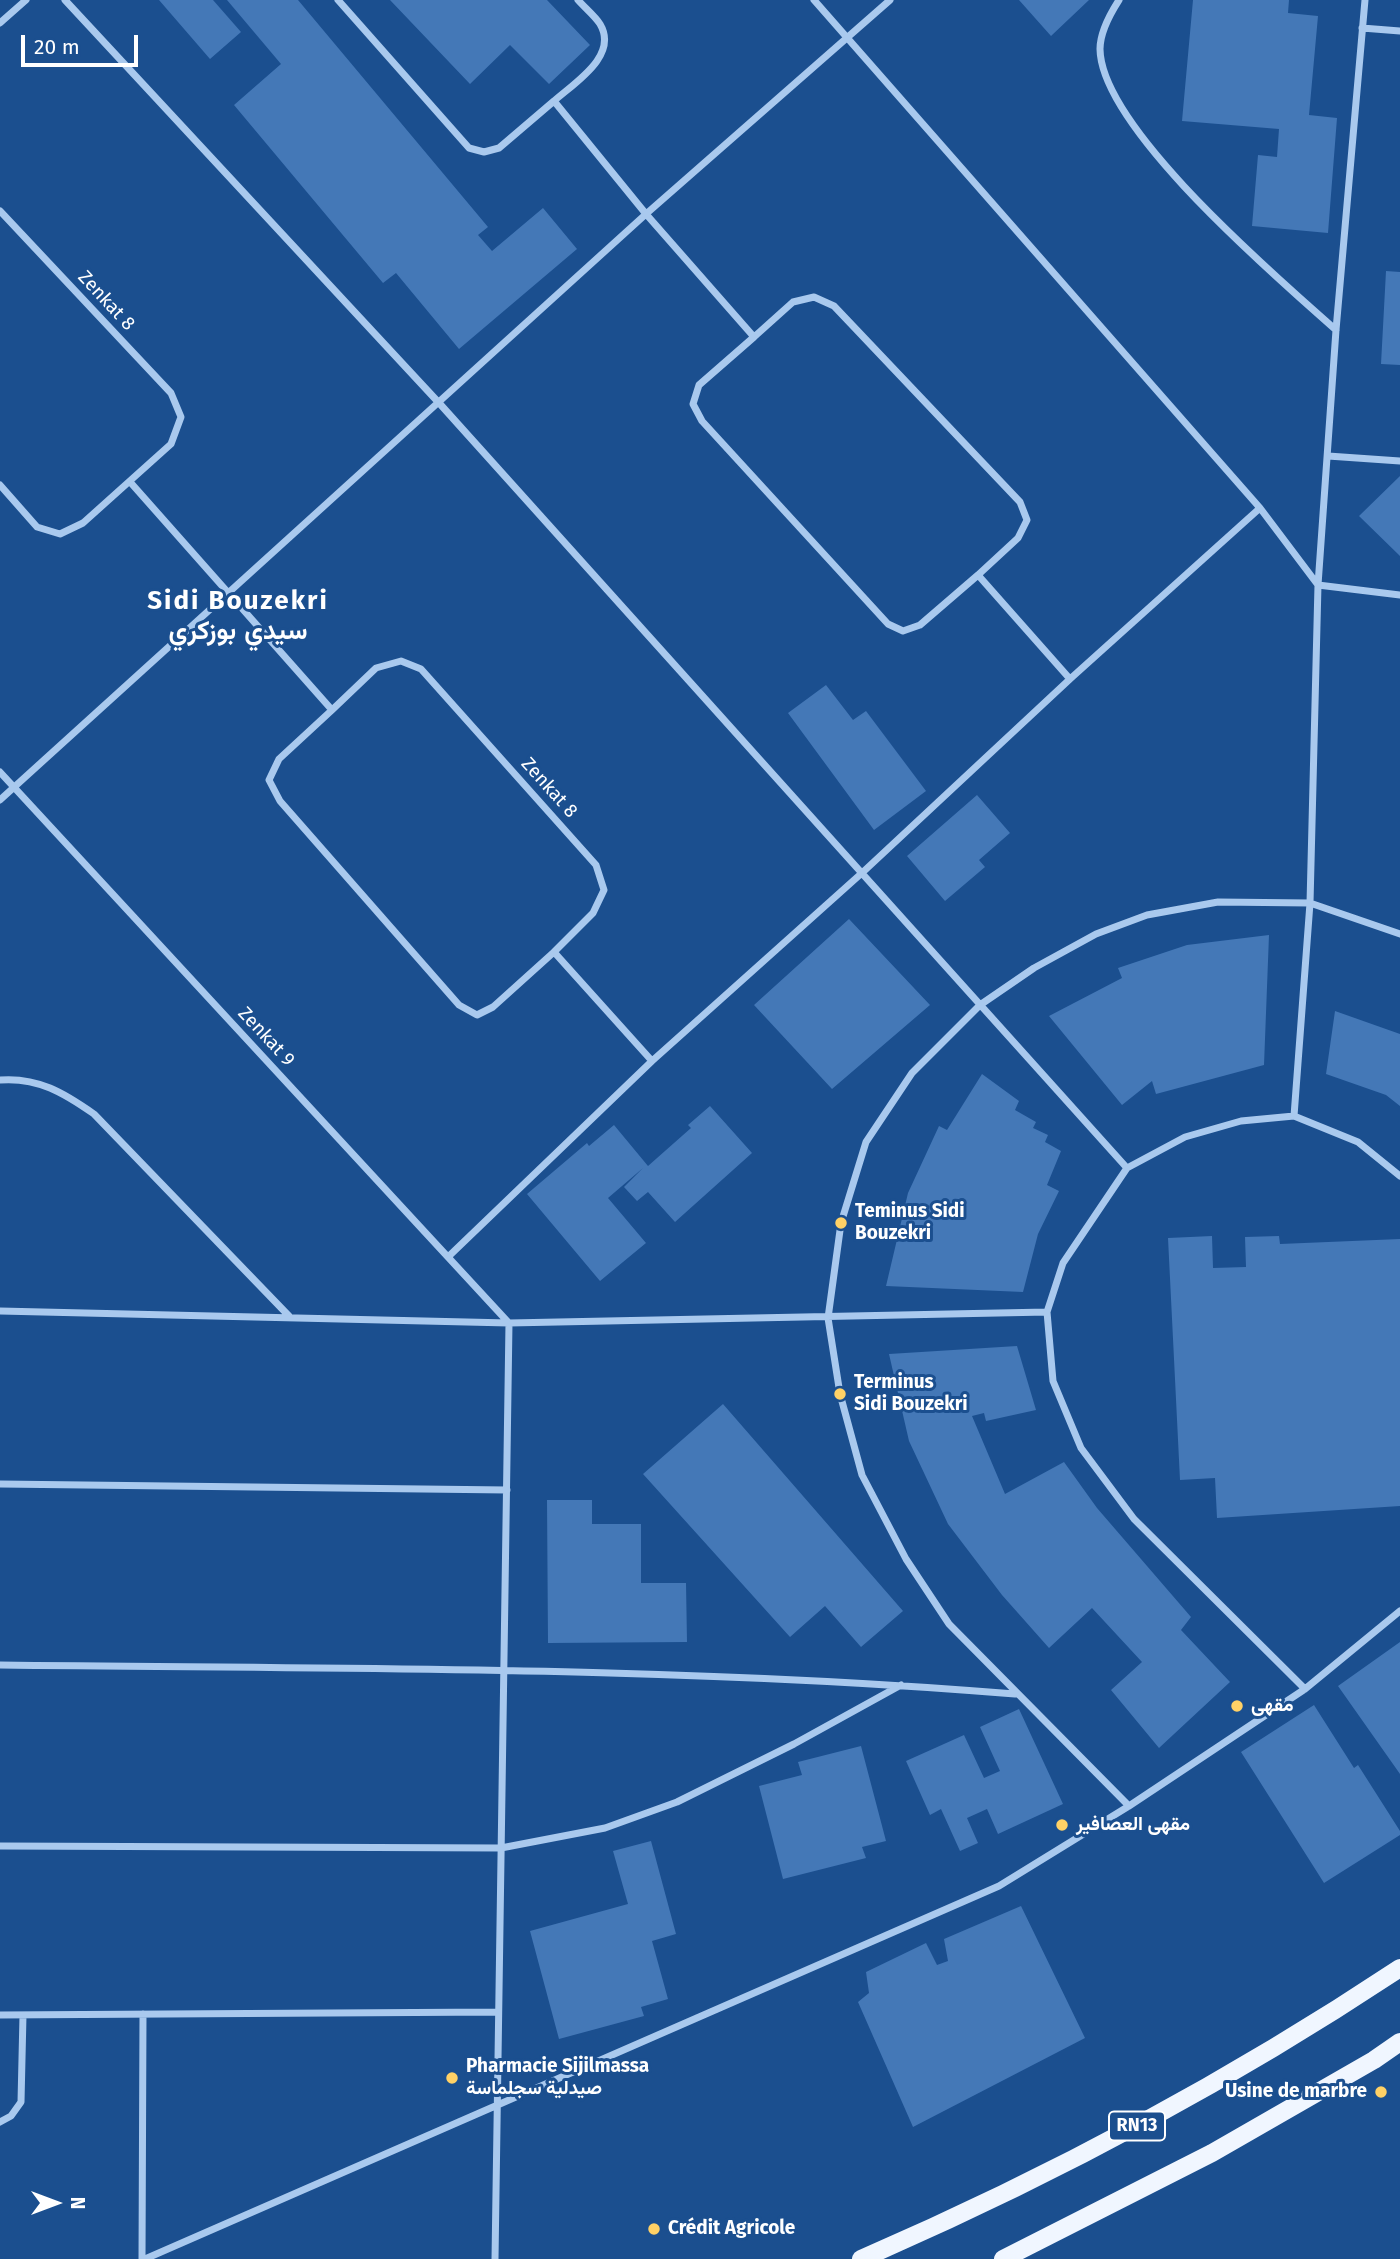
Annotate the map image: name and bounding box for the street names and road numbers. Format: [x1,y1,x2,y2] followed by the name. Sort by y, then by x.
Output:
[73,266,139,336] street label: Zenkat 8
[516,753,582,823] street label: Zenkat 8
[233,1003,299,1071] street label: Zenkat 9
[1109,2112,1165,2140] road number: RN13

